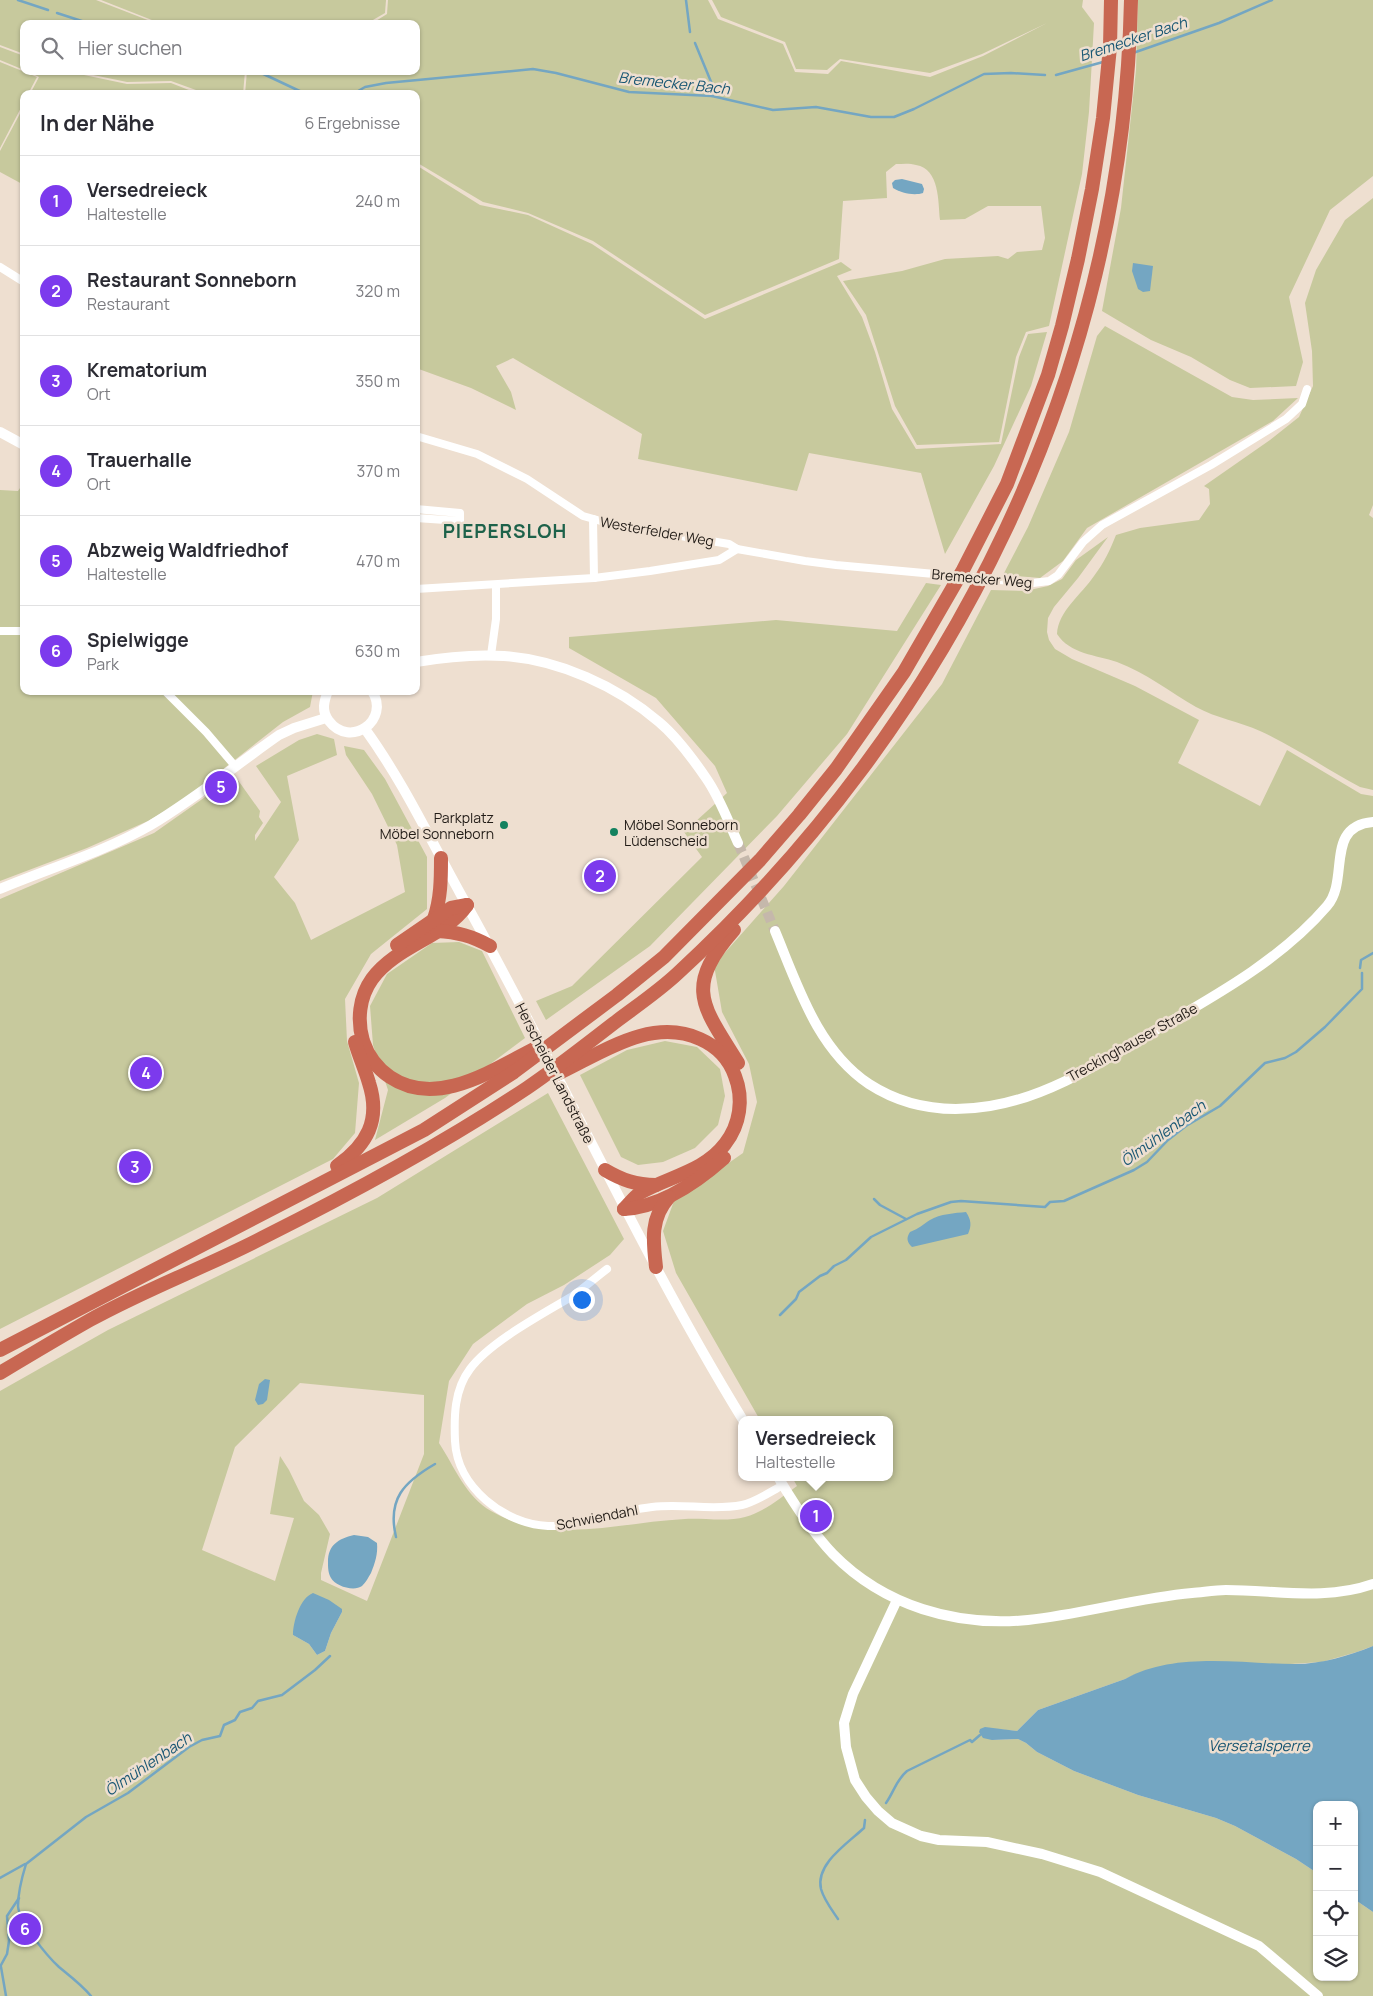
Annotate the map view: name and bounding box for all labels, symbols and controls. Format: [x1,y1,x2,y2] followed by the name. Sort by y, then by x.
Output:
[1077,11,1191,66] water label: Bremecker Bach
[20,20,420,75] search box
[38,34,66,62] icon: search
[78,35,182,61] text: Hier suchen
[617,67,732,99] water label: Bremecker Bach
[40,109,154,137] text: In der Nähe
[305,112,400,134] text: 6 Ergebnisse
[87,177,207,203] text: Versedreieck
[52,190,60,212] text: 1
[355,190,400,212] text: 240 m
[87,203,167,225] text: Haltestelle
[87,267,297,293] text: Restaurant Sonneborn
[51,280,61,302] text: 2
[356,280,400,302] text: 320 m
[87,293,170,315] text: Restaurant
[87,357,207,383] text: Krematorium
[51,370,61,392] text: 3
[355,370,400,392] text: 350 m
[87,383,111,405] text: Ort
[87,447,192,473] text: Trauerhalle
[51,460,61,482] text: 4
[357,460,400,482] text: 370 m
[87,473,111,495] text: Ort
[598,512,716,550] street label: Westerfelder Weg
[443,518,567,544] district label: PIEPERSLOH
[87,537,288,563] text: Abzweig Waldfriedhof
[51,550,61,572] text: 5
[356,550,400,572] text: 470 m
[87,563,167,585] text: Haltestelle
[931,564,1033,592] street label: Bremecker Weg
[87,627,189,653] text: Spielwigge
[51,640,61,662] text: 6
[355,640,400,662] text: 630 m
[87,653,119,675] text: Park
[205,768,237,806] pin: 5
[380,808,494,843] place label: Parkplatz Möbel Sonneborn
[624,815,738,850] place label: Möbel Sonneborn Lüdenscheid
[498,819,510,831] marker: Parkplatz Möbel Sonneborn
[608,826,620,838] marker: Möbel Sonneborn Lüdenscheid
[584,857,616,895] pin: 2
[1063,998,1201,1086] street label: Treckinghauser Straße
[511,1000,599,1146] street label: Herscheider Landstraße
[130,1054,162,1092] pin: 4
[1116,1094,1211,1171] water label: Ölmühlenbach
[119,1148,151,1186] pin: 3
[569,1287,595,1313] your location
[738,1416,893,1481] popup
[756,1425,875,1451] text: Versedreieck
[756,1451,835,1473] text: Haltestelle
[800,1497,832,1535] pin: 1
[555,1500,639,1534] street label: Schwiendahl
[101,1727,196,1801] water label: Ölmühlenbach
[1208,1735,1311,1756] water label: Versetalsperre
[1313,1801,1358,1981] map controls
[1313,1801,1358,1846] button: +
[1313,1846,1358,1891] button: −
[1313,1891,1358,1936] button: locate
[9,1910,41,1948] pin: 6
[1313,1936,1358,1981] button: layers

